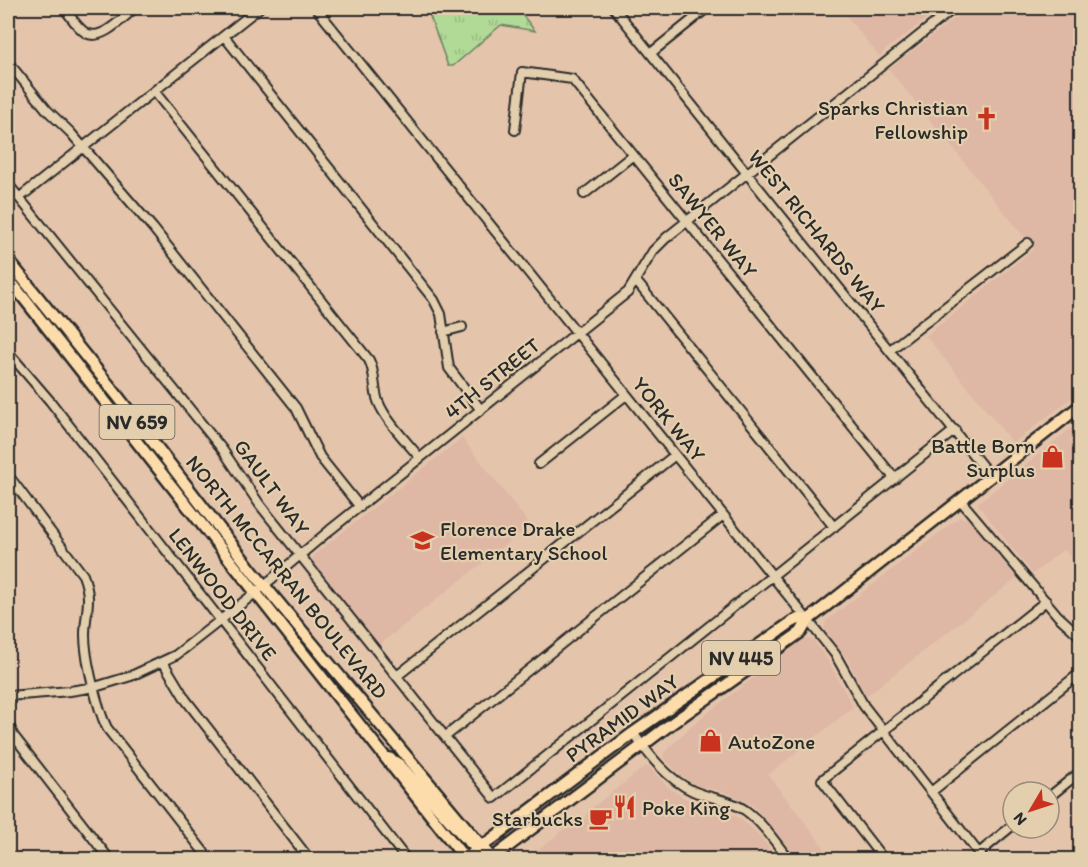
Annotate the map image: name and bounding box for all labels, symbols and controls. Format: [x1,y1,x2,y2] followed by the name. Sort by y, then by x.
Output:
[818,95,968,144] place label: Sparks Christian Fellowship
[973,106,999,132] church icon: Sparks Christian Fellowship
[743,144,891,318] street label: WEST RICHARDS WAY
[663,168,763,283] street label: SAWYER WAY
[439,332,545,424] street label: 4TH STREET
[627,372,711,466] street label: YORK WAY
[100,405,174,439] road number: NV 659
[931,433,1035,482] place label: Battle Born Surplus
[229,434,315,540] street label: GAULT WAY
[1040,444,1066,470] shop icon: Battle Born Surplus
[181,450,393,704] street label: NORTH MCCARRAN BOULEVARD
[440,516,608,565] place label: Florence Drake Elementary School
[163,523,283,666] street label: LENWOOD DRIVE
[409,527,435,553] school or university icon: Florence Drake Elementary School
[702,641,780,675] road number: NV 445
[561,669,683,767] street label: PYRAMID WAY
[697,728,723,754] shop icon: AutoZone
[728,729,815,754] place label: AutoZone
[1001,780,1061,840] north arrow
[611,794,637,820] restaurant icon: Poke King
[642,795,730,820] place label: Poke King
[588,805,614,831] cafe icon: Starbucks
[492,806,583,831] place label: Starbucks
[1009,809,1031,829] text: N

